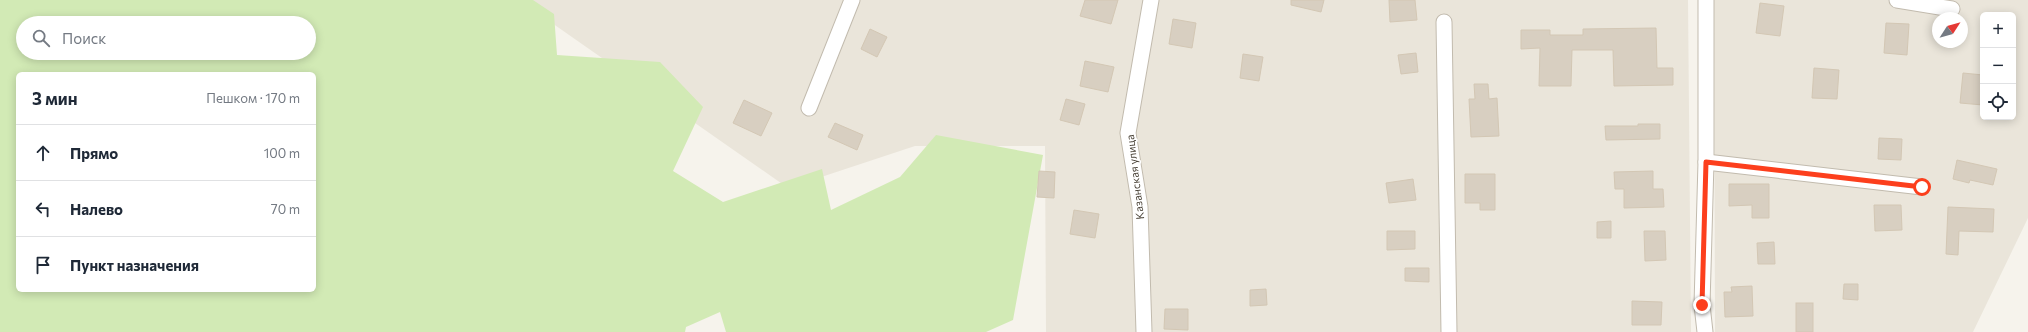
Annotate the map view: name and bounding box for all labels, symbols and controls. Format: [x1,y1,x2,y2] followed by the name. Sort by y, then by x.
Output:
[1932,12,1968,48] north arrow
[1980,12,2016,120] map controls
[1980,12,2016,48] button: +
[16,16,316,60] search box
[30,27,52,49] icon: search
[62,29,106,47] text: Поиск
[1980,48,2016,84] button: −
[1980,84,2016,120] button: locate
[32,88,78,109] text: 3 мин
[206,90,300,106] text: Пешком · 170 m
[1123,134,1146,220] street label: Казанская улица
[32,142,54,164] icon: ahead
[70,144,118,162] text: Прямо
[264,145,300,161] text: 100 m
[1913,178,1931,196] route start
[32,198,54,220] icon: left
[70,200,123,218] text: Налево
[271,201,300,217] text: 70 m
[32,254,54,276] icon: arrive
[70,256,199,274] text: Пункт назначения
[1693,296,1711,314] route end

